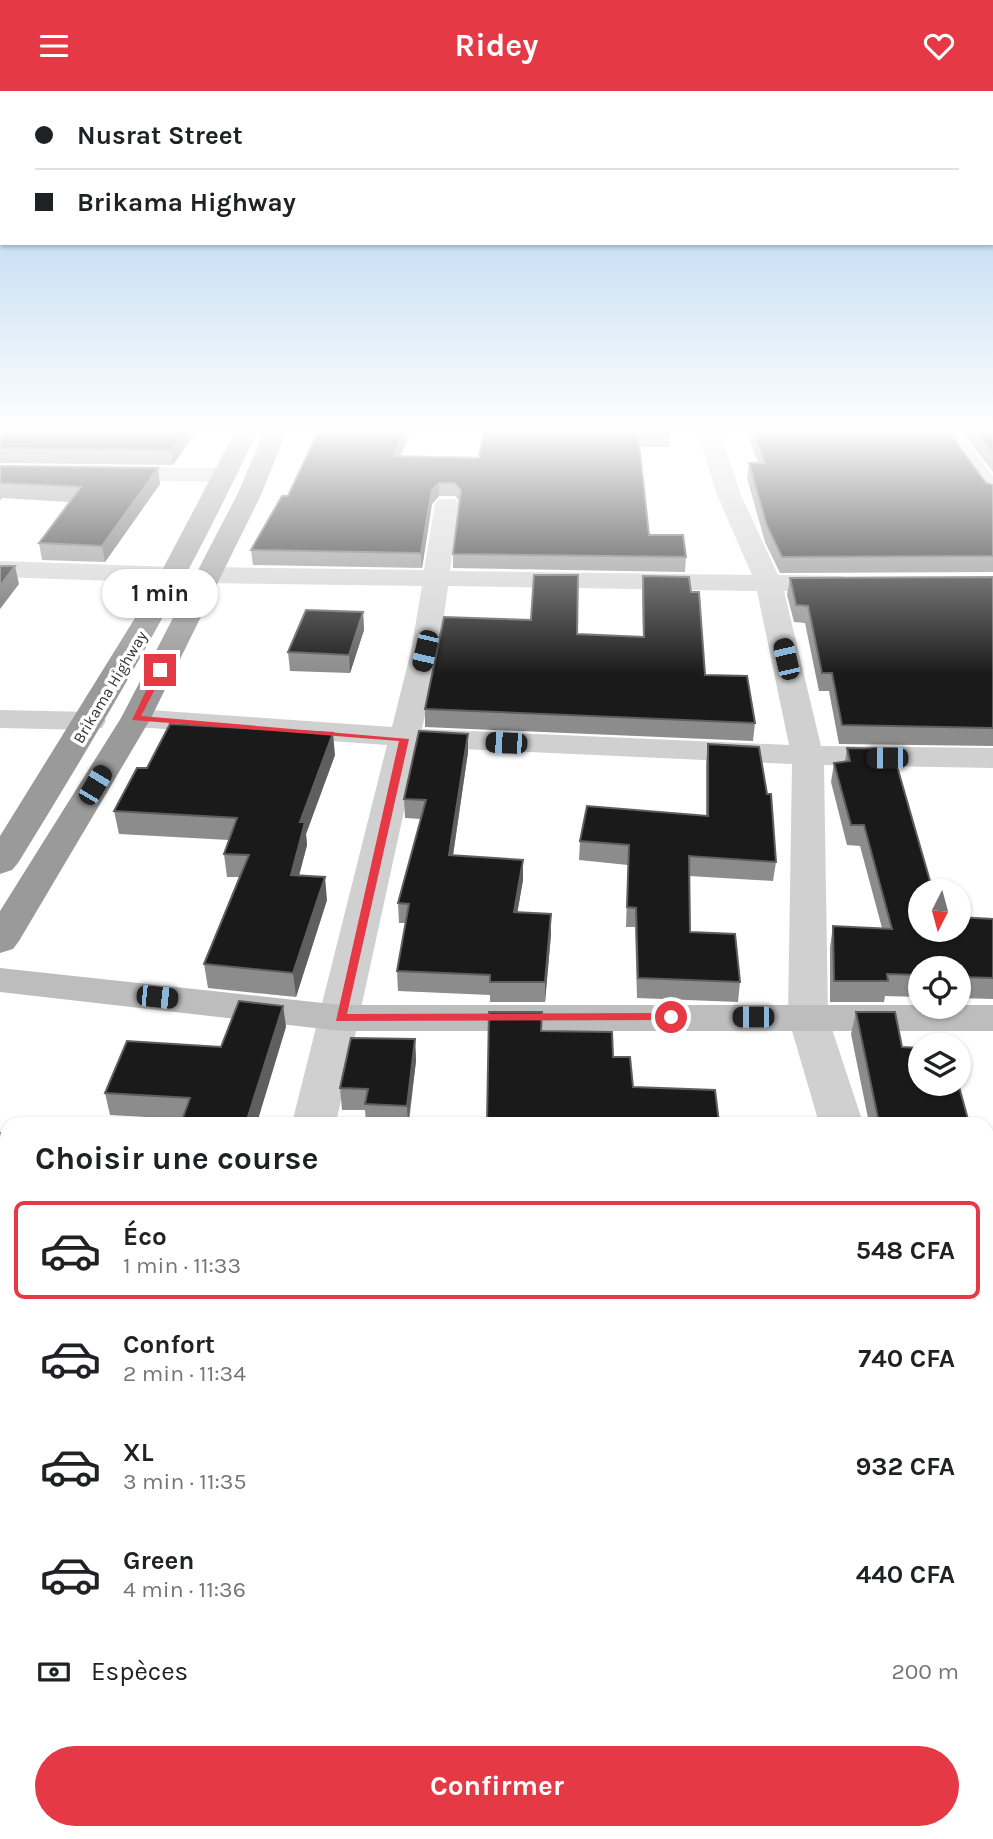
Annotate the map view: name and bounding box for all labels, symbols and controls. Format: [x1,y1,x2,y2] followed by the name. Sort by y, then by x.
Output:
[35,27,73,65] icon: menu
[455,27,538,64] text: Ridey
[920,27,958,65] icon: heart
[77,120,243,151] text: Nusrat Street
[77,187,296,218] text: Brikama Highway
[102,568,218,617] callout: 1 min
[131,580,189,607] text: 1 min
[69,627,151,747] street label: Brikama Highway
[411,628,440,674] car
[772,636,801,682] car
[144,654,176,686] route end
[485,732,528,754] car
[867,748,909,769] car
[76,762,115,808] car
[908,879,971,941] north arrow
[908,879,971,1096] map controls
[908,956,971,1019] button: locate
[136,984,179,1010] car
[655,1001,687,1033] route start
[733,1007,775,1028] car
[908,1033,971,1096] button: layers
[35,1140,318,1177] text: Choisir une course
[39,1219,102,1282] icon: car
[123,1221,167,1252] text: Éco
[856,1235,955,1266] text: 548 CFA
[123,1252,241,1279] text: 1 min · 11:33
[39,1327,102,1390] icon: car
[123,1329,215,1360] text: Confort
[858,1343,955,1374] text: 740 CFA
[123,1360,246,1387] text: 2 min · 11:34
[39,1435,102,1498] icon: car
[123,1437,154,1468] text: XL
[855,1451,955,1482] text: 932 CFA
[123,1468,246,1495] text: 3 min · 11:35
[39,1543,102,1606] icon: car
[123,1545,195,1576] text: Green
[856,1559,955,1590] text: 440 CFA
[123,1576,246,1603] text: 4 min · 11:36
[35,1653,73,1691] icon: cash
[91,1656,188,1687] text: Espèces
[891,1658,959,1685] text: 200 m
[35,1746,959,1826] button: Confirmer

